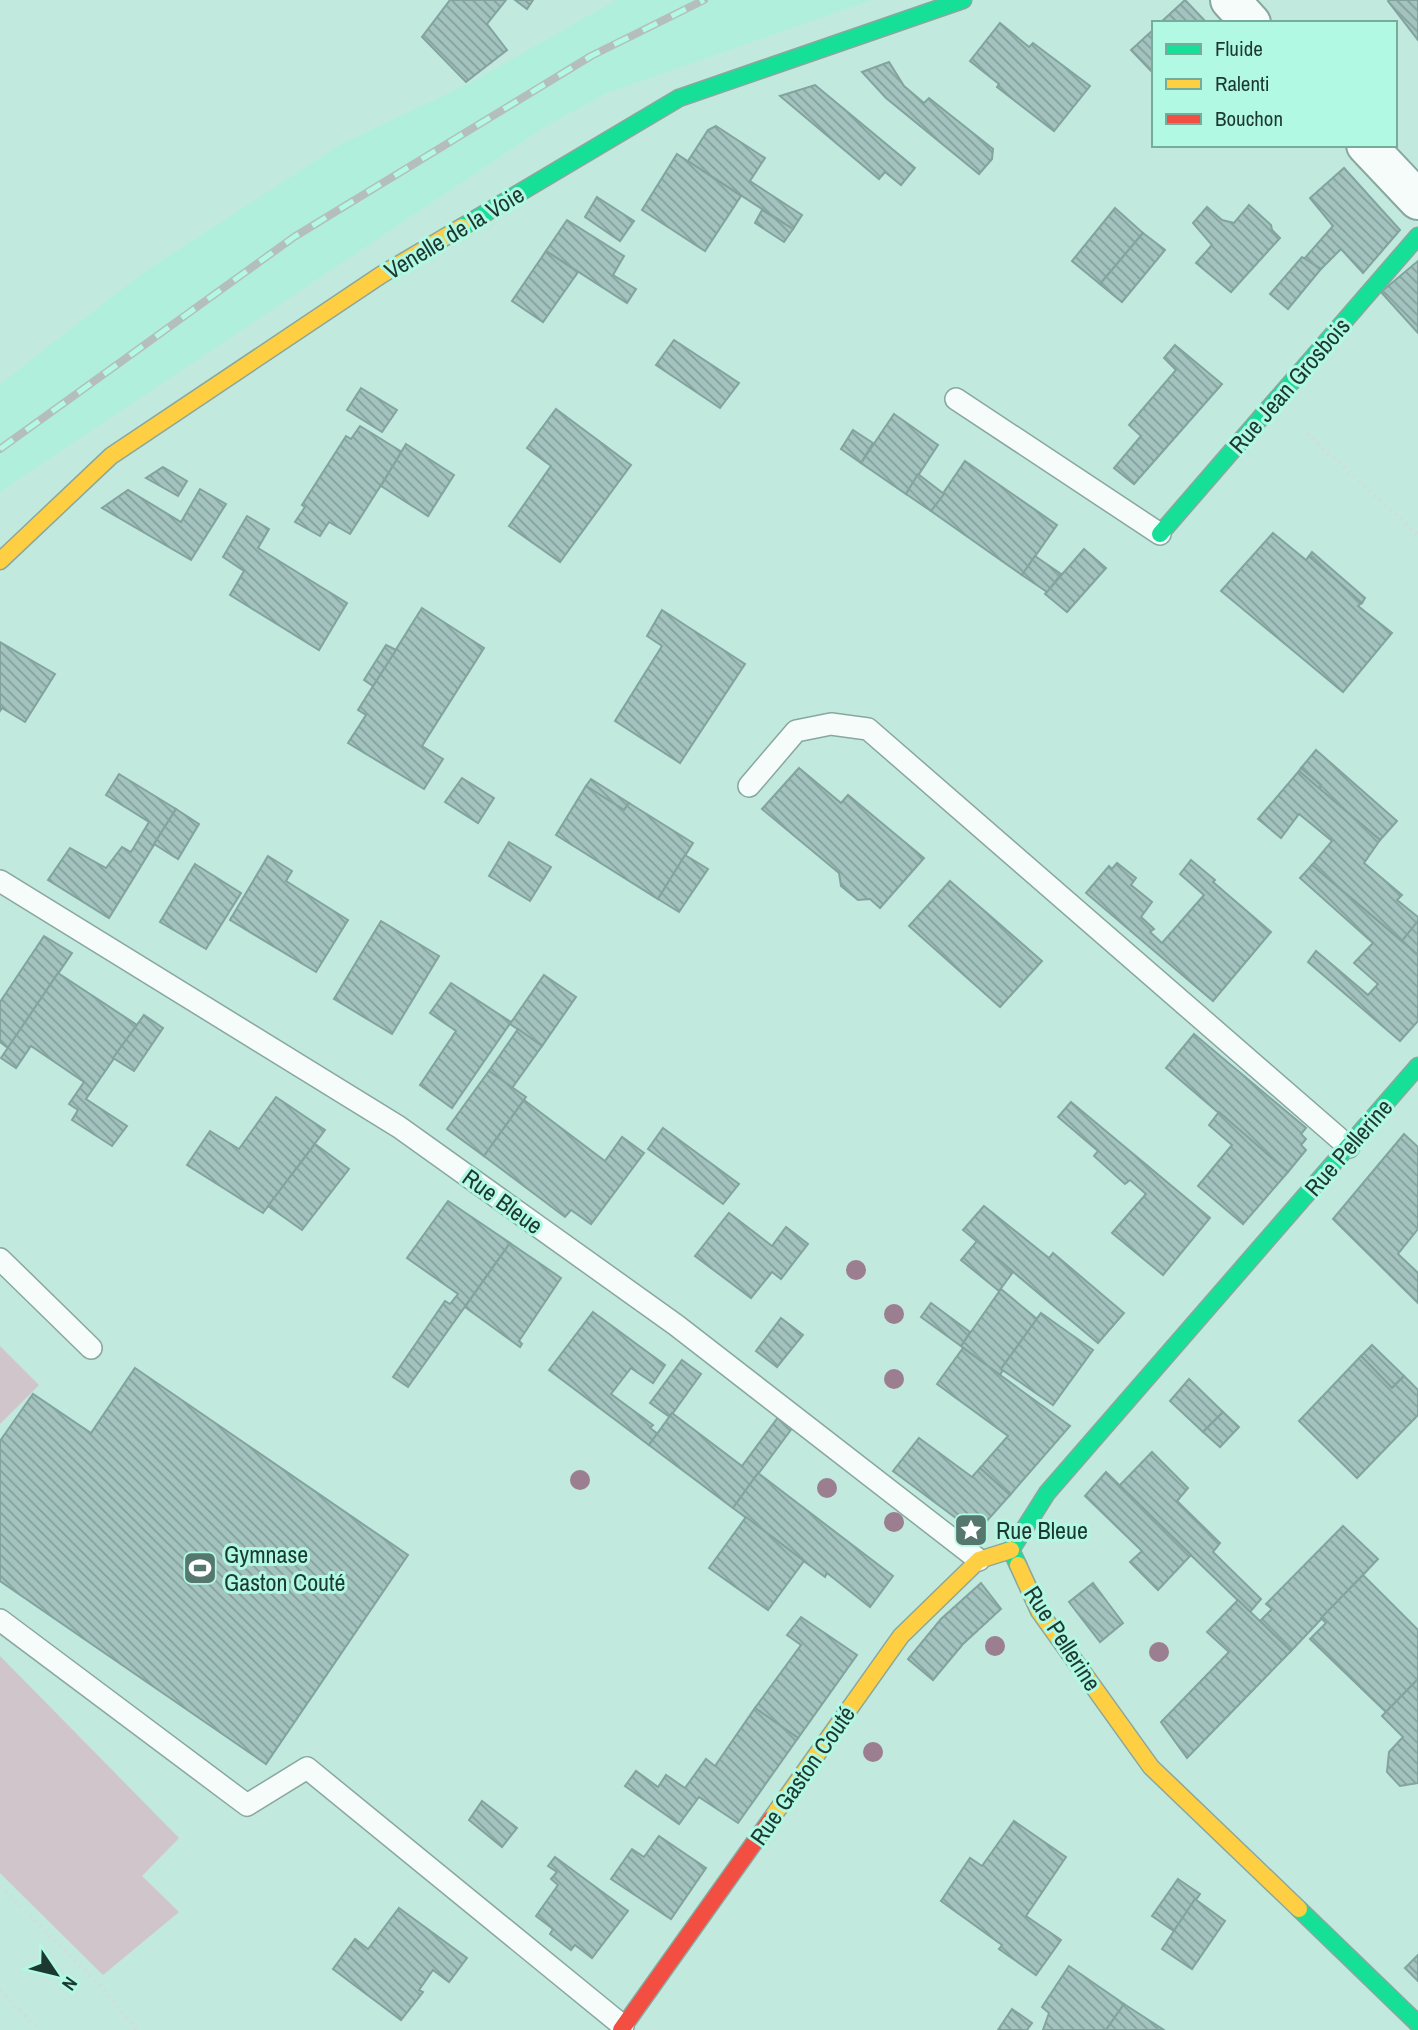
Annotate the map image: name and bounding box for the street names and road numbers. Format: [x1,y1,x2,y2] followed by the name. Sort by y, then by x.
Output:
[378,178,530,286] street label: Venelle de la Voie
[1221,311,1357,459] street label: Rue Jean Grosbois
[1297,1092,1399,1202] street label: Rue Pellerine
[456,1161,550,1241] street label: Rue Bleue
[1017,1579,1109,1697] street label: Rue Pellerine
[742,1699,862,1851] street label: Rue Gaston Couté

